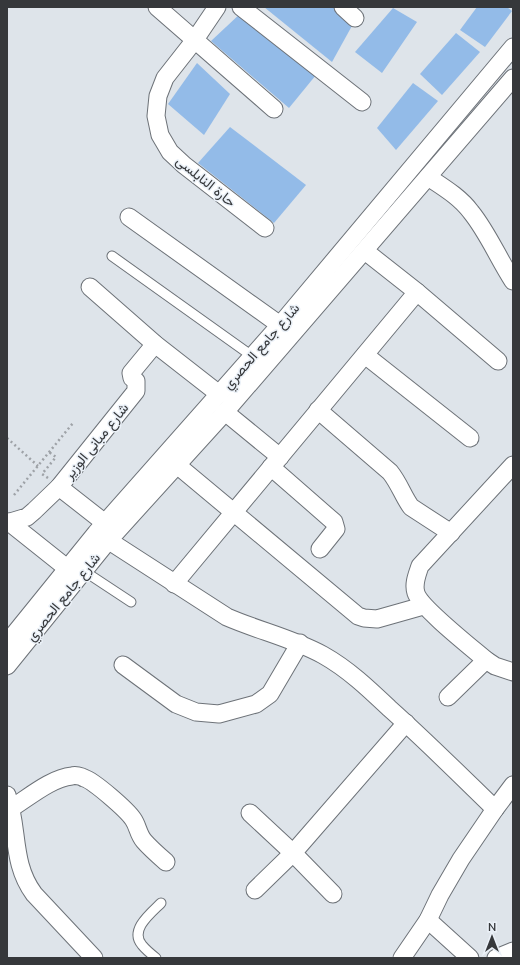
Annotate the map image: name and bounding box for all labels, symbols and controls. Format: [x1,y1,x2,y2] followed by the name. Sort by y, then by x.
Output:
[172,151,240,211] street label: حارة النابلسى
[219,299,306,395] street label: شارع جامع الحصري
[59,399,134,485] street label: شارع مبانى الوزير
[22,549,106,647] street label: شارع جامع الحصري
[472,917,512,957] north arrow
[488,920,496,935] text: N

